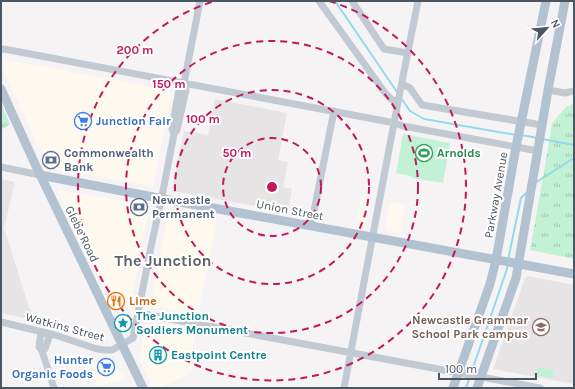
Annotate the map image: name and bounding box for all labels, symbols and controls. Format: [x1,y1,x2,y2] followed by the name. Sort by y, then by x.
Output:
[527,8,567,48] north arrow
[548,17,563,30] text: N
[117,43,153,57] text: 200 m
[152,77,186,91] text: 150 m
[73,111,93,131] supermarket icon: Junction Fair
[186,112,220,126] text: 100 m
[96,114,171,128] place label: Junction Fair
[414,143,434,163] sports icon: Arnolds
[64,146,154,174] place label: Commonwealth Bank
[223,146,252,160] text: 50 m
[437,146,481,160] place label: Arnolds
[41,150,61,170] bank icon: Commonwealth Bank
[482,151,510,239] street label: Parkway Avenue
[265,180,279,194] centre of rings
[152,193,215,221] place label: Newcastle Permanent
[129,197,149,217] bank icon: Newcastle Permanent
[255,197,325,223] street label: Union Street
[62,204,102,264] street label: Glebe Road
[114,251,212,270] district label: The Junction
[106,291,126,311] restaurant icon: Lime
[129,294,157,308] place label: Lime
[136,309,248,337] place label: The Junction Soldiers Monument
[24,310,106,344] street label: Watkins Street
[113,313,133,333] place icon: The Junction Soldiers Monument
[411,313,528,341] place label: Newcastle Grammar School Park campus
[531,317,551,337] school or university icon: Newcastle Grammar School Park campus
[148,345,168,365] building icon: Eastpoint Centre
[171,348,267,362] place label: Eastpoint Centre
[12,353,93,381] place label: Hunter Organic Foods
[439,355,536,381] scale bar
[96,357,116,377] supermarket icon: Hunter Organic Foods
[445,362,477,376] text: 100 m

